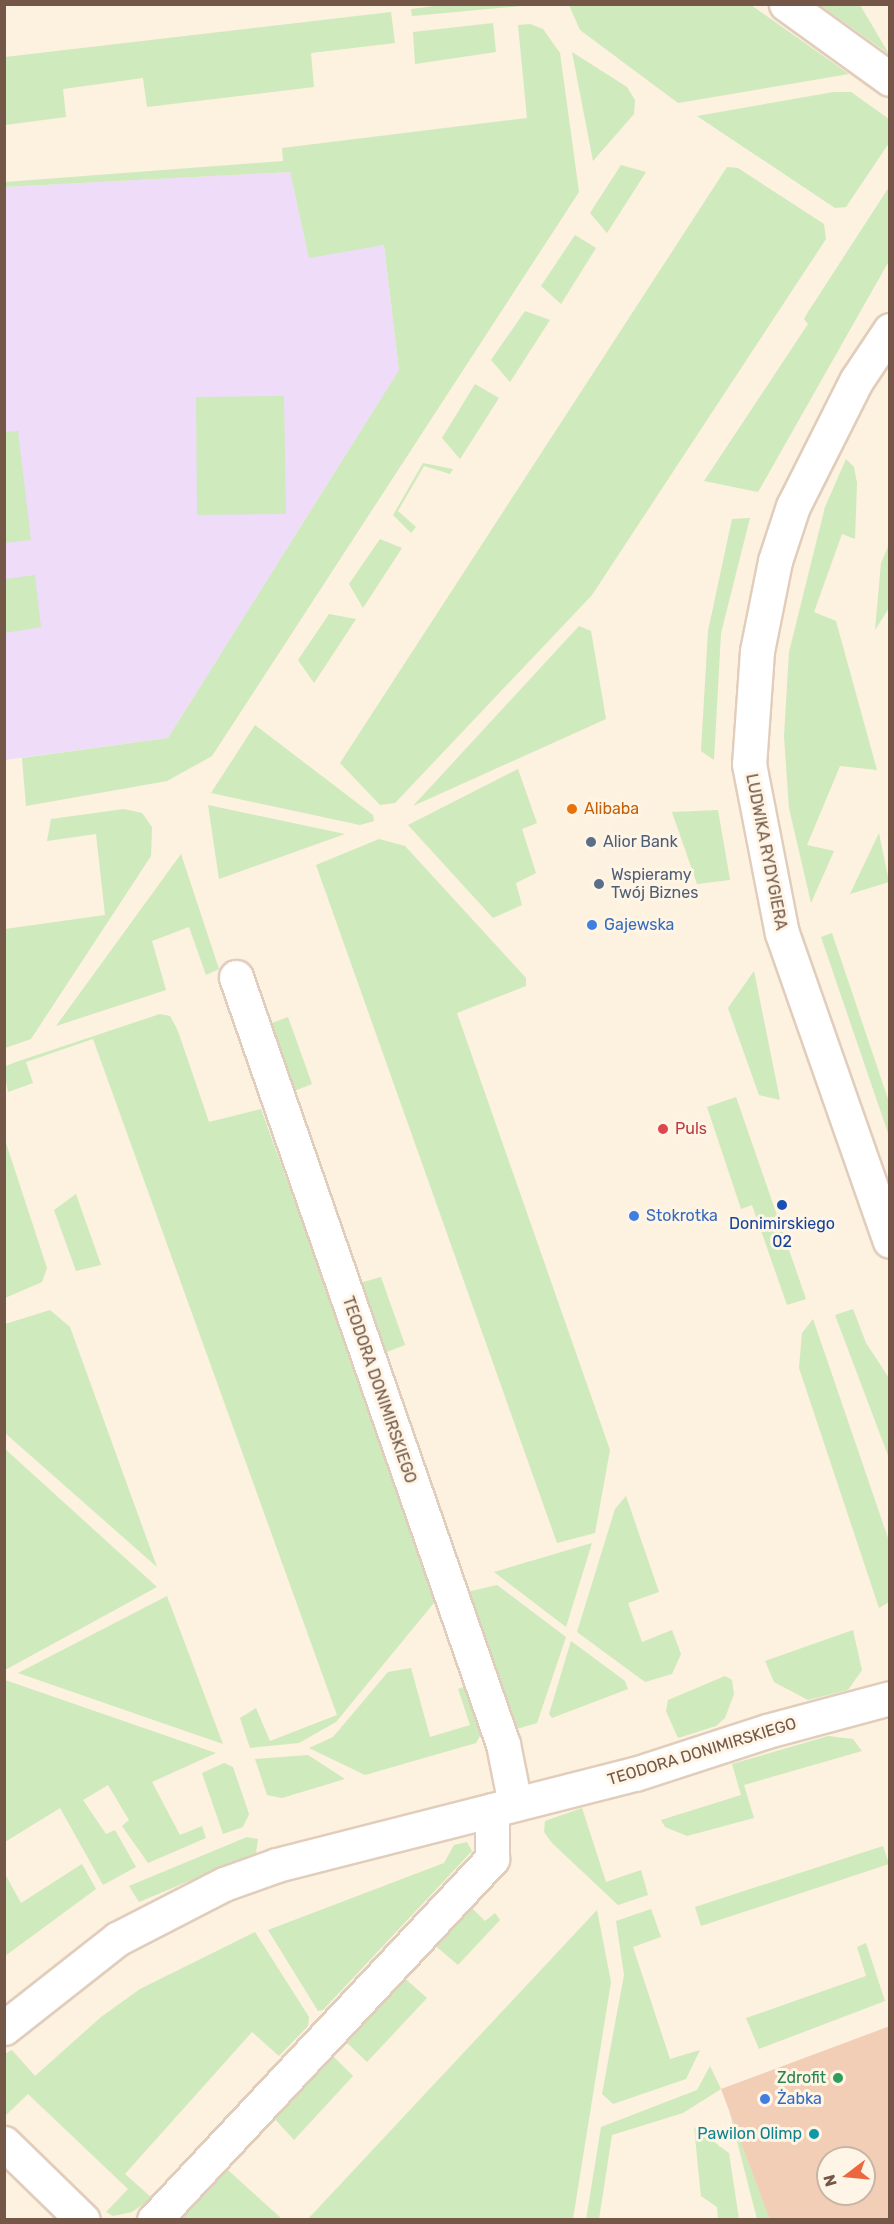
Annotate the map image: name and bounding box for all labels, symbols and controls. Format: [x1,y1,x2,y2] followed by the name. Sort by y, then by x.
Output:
[741,772,791,932] street label: LUDWIKA RYDYGIERA
[584,799,639,819] place label: Alibaba
[565,802,579,816] marker: Alibaba
[603,832,678,852] place label: Alior Bank
[584,835,598,849] marker: Alior Bank
[611,865,698,903] place label: Wspieramy Twój Biznes
[592,877,606,891] marker: Wspieramy Twój Biznes
[604,915,674,935] place label: Gajewska
[585,918,599,932] marker: Gajewska
[675,1119,707,1139] place label: Puls
[656,1122,670,1136] marker: Puls
[775,1198,789,1212] marker: Donimirskiego 02
[646,1206,718,1226] place label: Stokrotka
[627,1209,641,1223] marker: Stokrotka
[729,1214,835,1252] place label: Donimirskiego 02
[338,1294,420,1486] street label: TEODORA DONIMIRSKIEGO
[605,1714,799,1790] street label: TEODORA DONIMIRSKIEGO
[777,2068,826,2088] place label: Zdrofit
[831,2071,845,2085] marker: Zdrofit
[777,2089,822,2109] place label: Żabka
[758,2092,772,2106] marker: Żabka
[697,2124,802,2144] place label: Pawilon Olimp
[807,2127,821,2141] marker: Pawilon Olimp
[816,2146,876,2206] north arrow
[819,2172,841,2189] text: N

